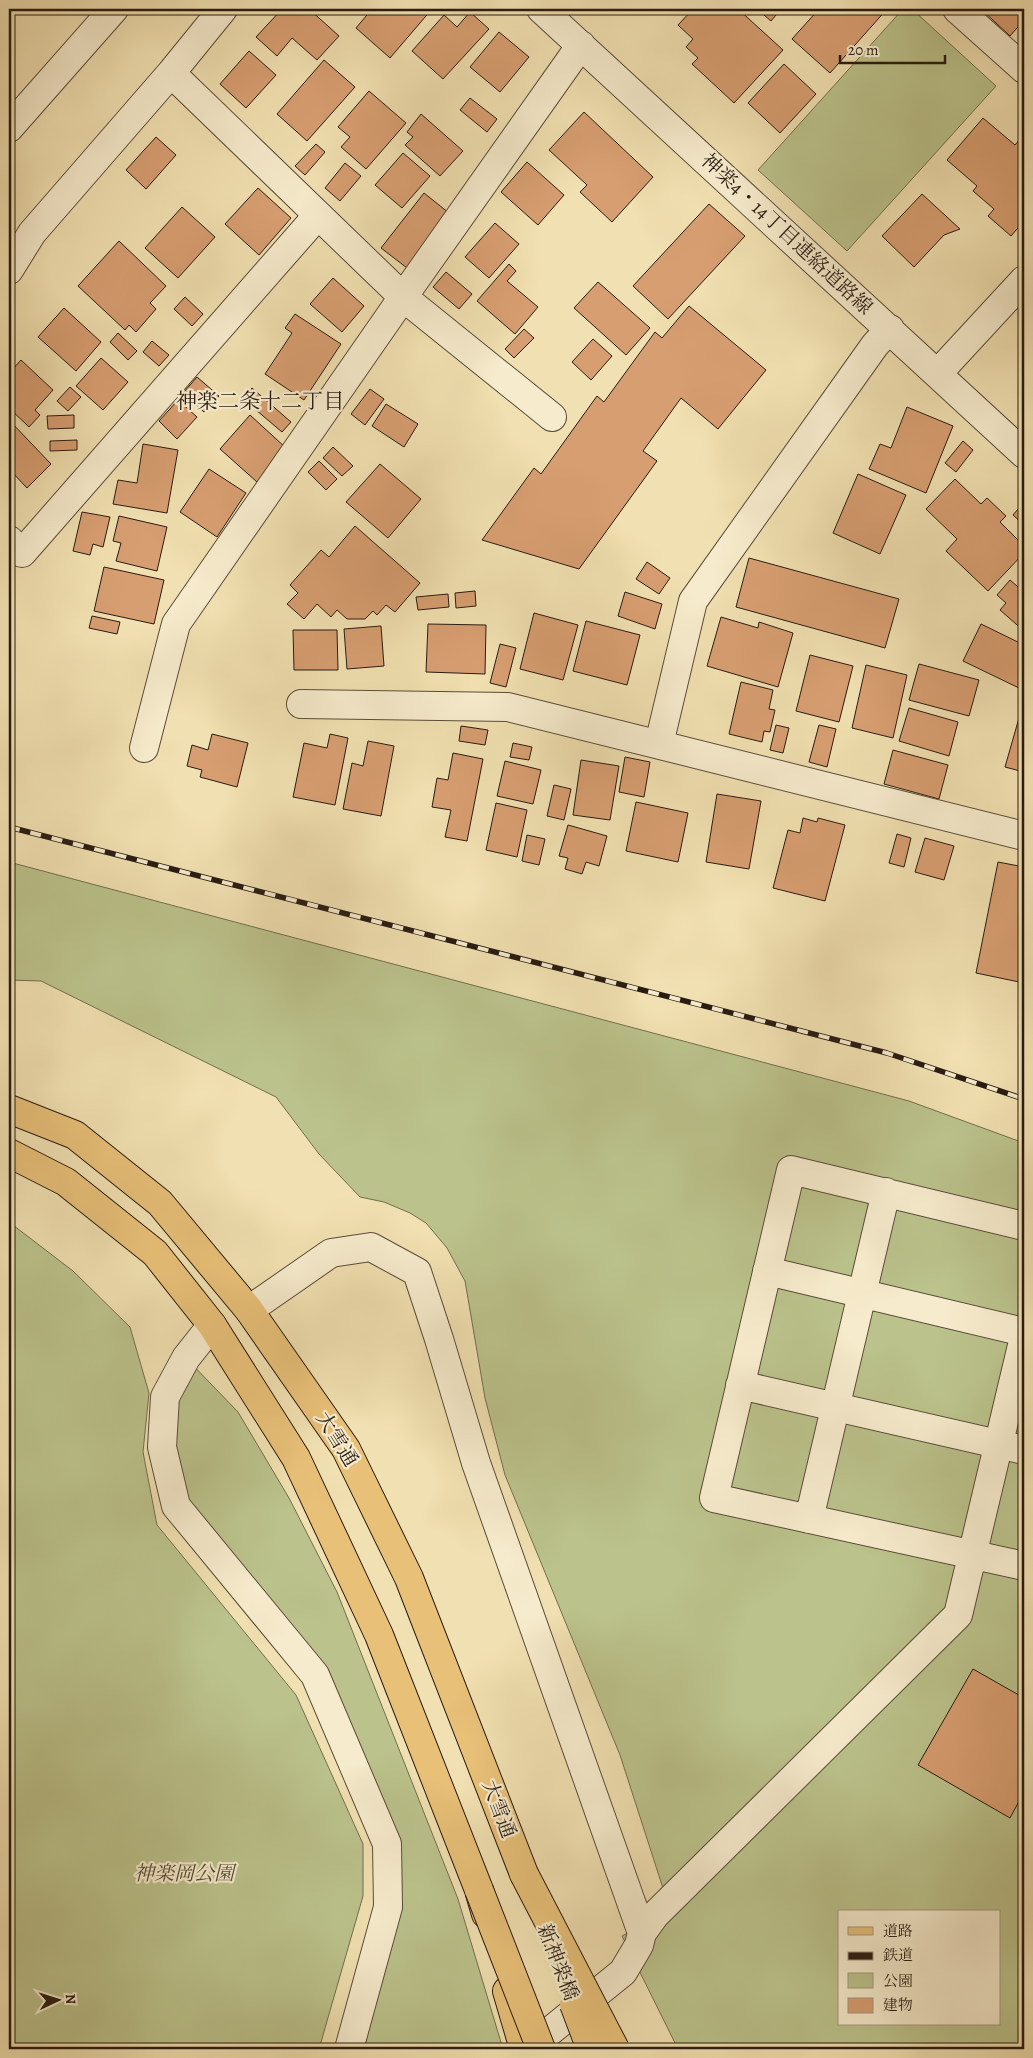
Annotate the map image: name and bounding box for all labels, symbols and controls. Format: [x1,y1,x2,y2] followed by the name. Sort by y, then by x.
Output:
[840,32,946,64] scale bar
[848,40,879,60] text: 20 m
[696,147,878,321] street label: 神楽4・14丁目連絡道路線
[176,387,344,415] district label: 神楽二条十二丁目
[310,1406,364,1472] street label: 大雪通
[476,1776,522,1842] street label: 大雪通
[134,1860,237,1887] park label: 神楽岡公園
[838,1910,1000,2026] legend
[531,1920,585,2004] street label: 新神楽橋
[883,1921,913,1941] text: 道路
[883,1945,913,1965] text: 鉄道
[883,1971,913,1991] text: 公園
[32,1976,82,2026] north arrow
[61,1993,80,2005] text: N
[883,1995,913,2015] text: 建物

